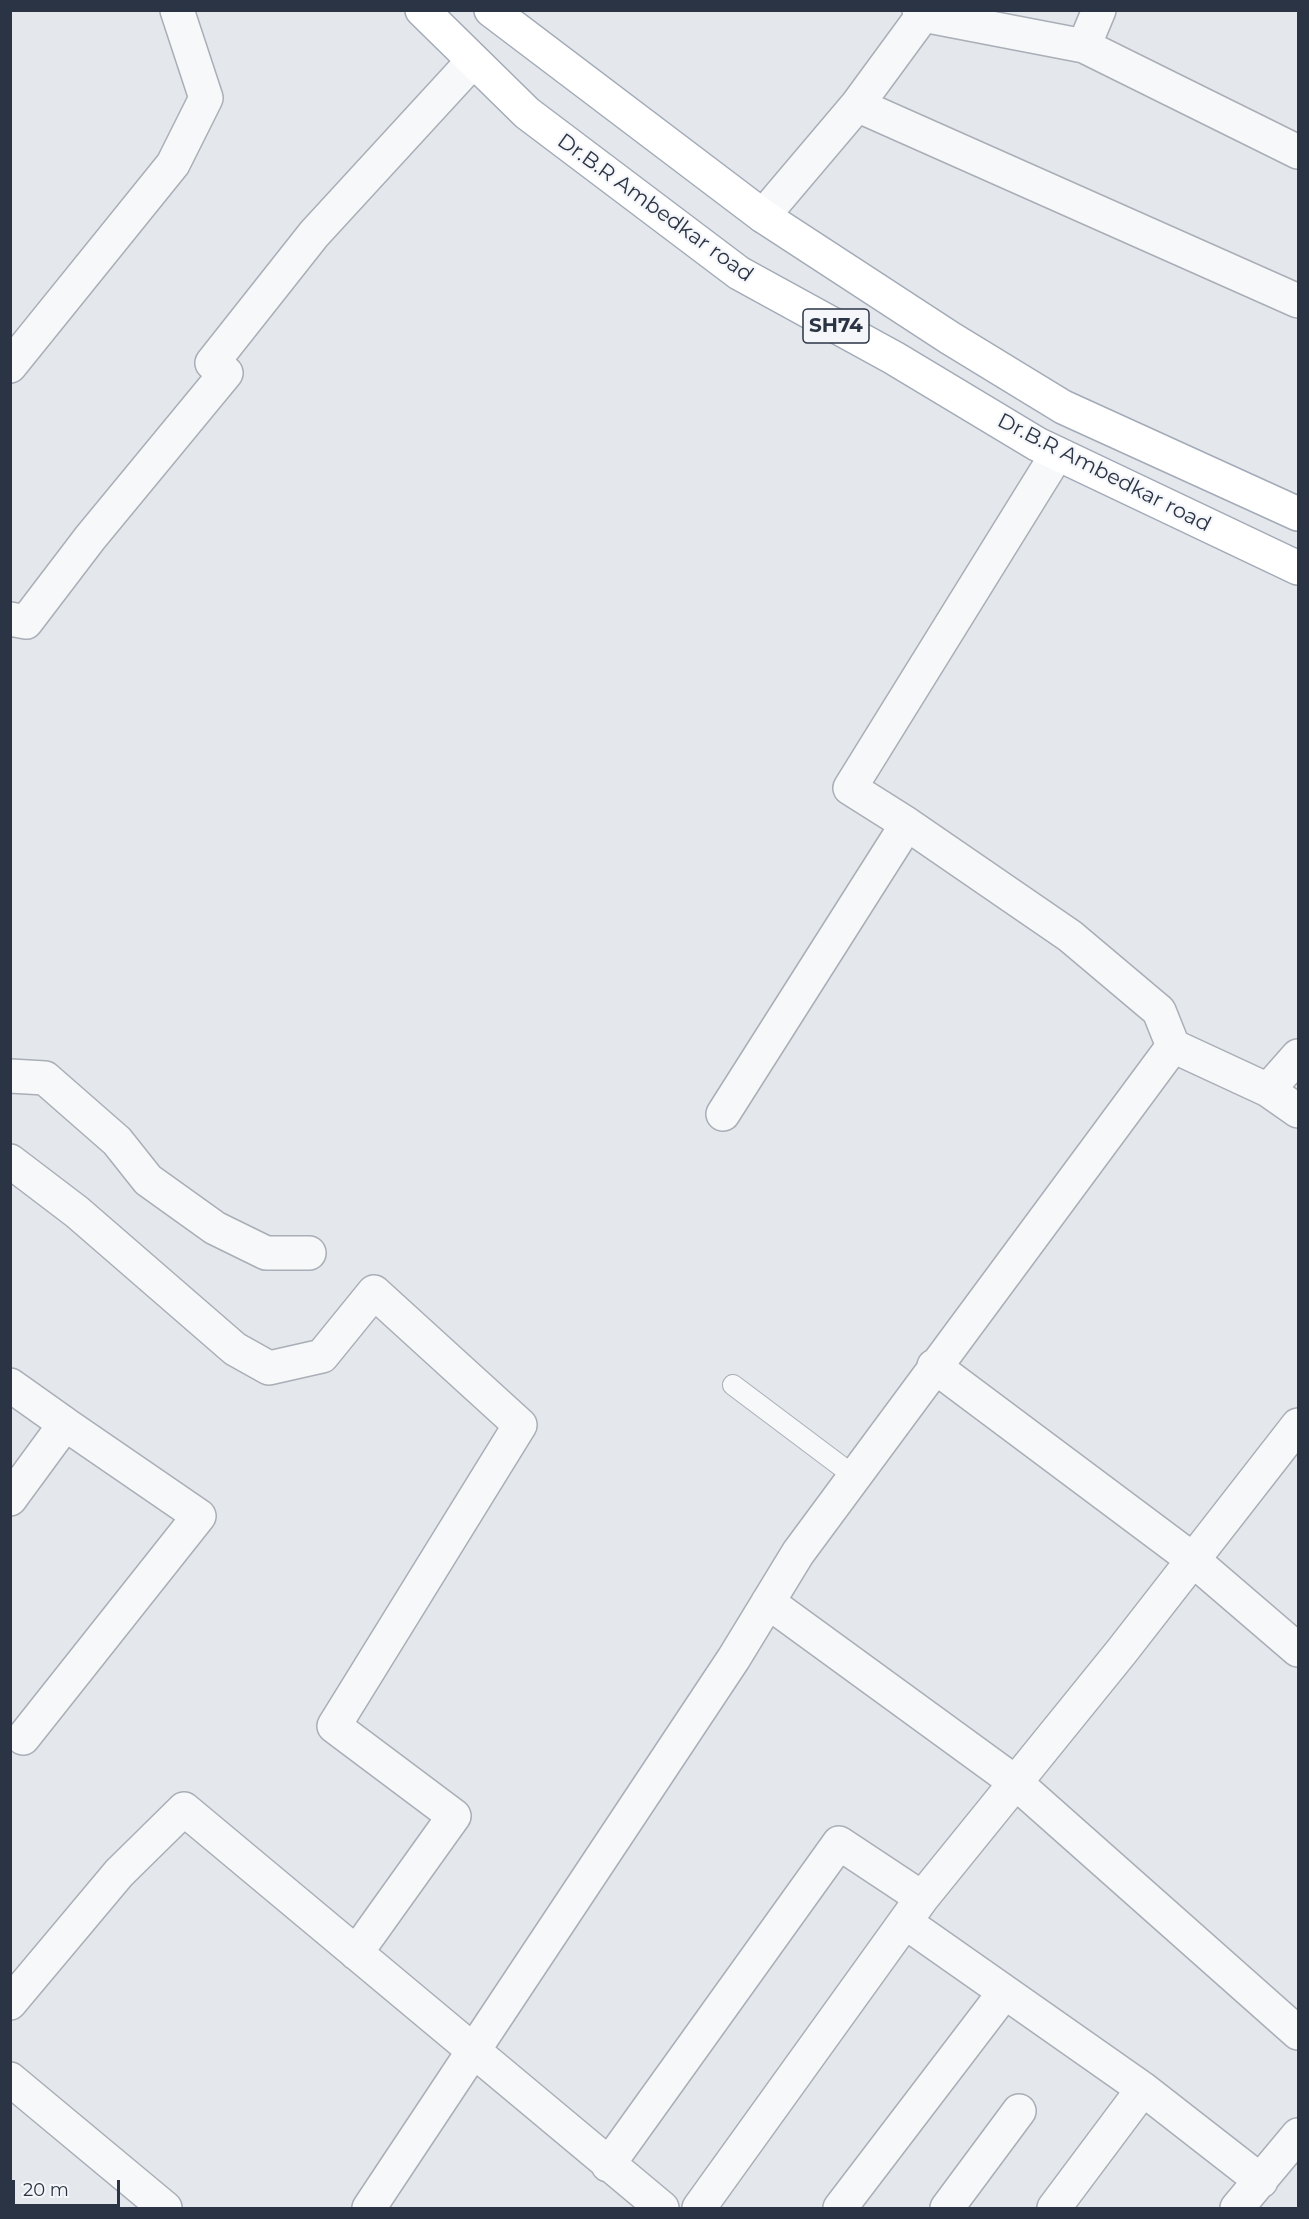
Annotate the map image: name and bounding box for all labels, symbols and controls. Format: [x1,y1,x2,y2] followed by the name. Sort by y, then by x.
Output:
[552,128,758,288] street label: Dr.B.R Ambedkar road
[803,309,869,343] road number: SH74
[993,408,1215,538] street label: Dr.B.R Ambedkar road
[15,2168,123,2206] scale bar
[23,2179,69,2201] text: 20 m

